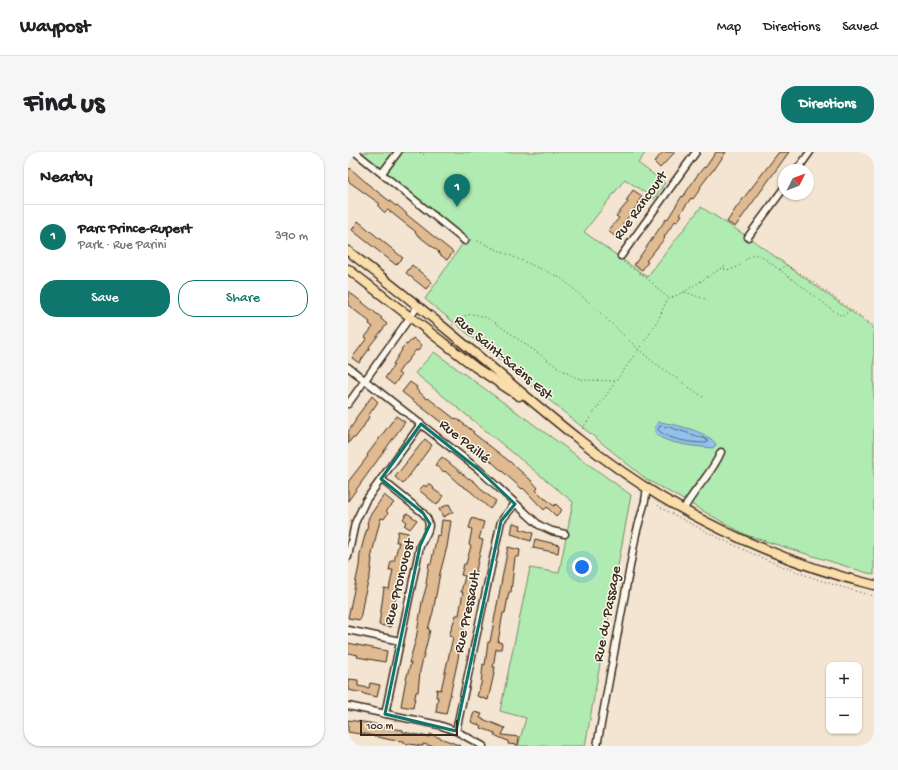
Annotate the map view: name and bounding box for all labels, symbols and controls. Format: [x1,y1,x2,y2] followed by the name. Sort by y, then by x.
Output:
[20,16,90,39] text: Waypost
[717,19,741,36] text: Map
[763,19,820,36] text: Directions
[842,19,878,36] text: Saved
[781,86,874,123] button: Directions
[24,88,104,121] text: Find us
[778,164,814,200] north arrow
[610,166,673,244] street label: Rue Rancourt
[40,168,93,188] text: Nearby
[444,174,470,207] pin: 1
[78,220,192,238] text: Parc Prince-Rupert
[50,229,56,244] text: 1
[275,229,308,244] text: 390 m
[78,238,167,253] text: Park · Rue Parini
[40,280,170,317] button: Save
[178,280,308,317] button: Share
[450,312,557,406] street label: Rue Saint-Saëns Est
[435,416,493,468] street label: Rue Paillé
[381,535,420,627] street label: Rue Pronovost
[572,557,592,577] your location
[590,564,626,664] street label: Rue du Passage
[451,568,486,655] street label: Rue Pressault
[826,662,862,734] map controls
[826,662,862,698] button: +
[826,698,862,734] button: −
[360,718,458,737] scale bar
[366,721,393,733] text: 100 m

